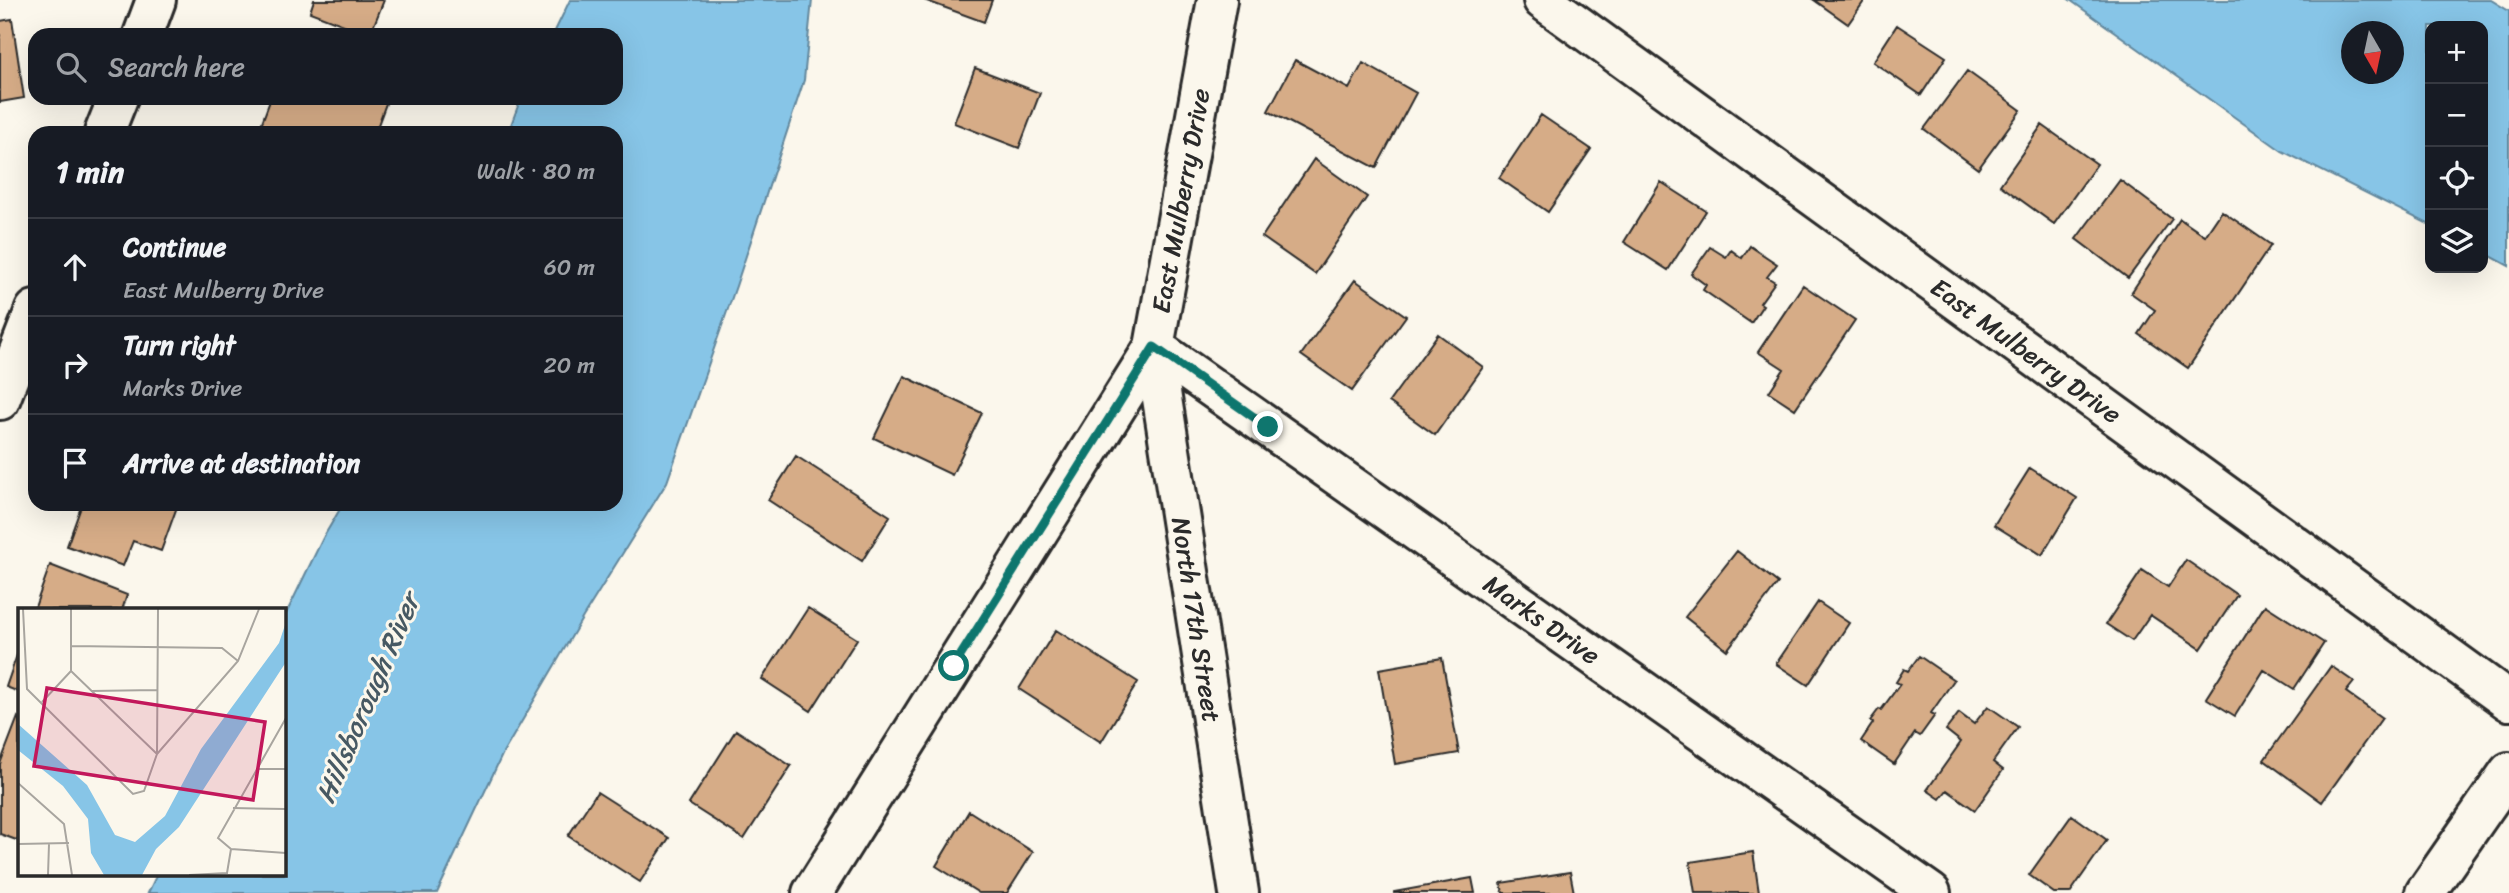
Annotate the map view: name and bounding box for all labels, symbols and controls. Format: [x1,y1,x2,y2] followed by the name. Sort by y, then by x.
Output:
[2341,21,2404,84] north arrow
[2425,21,2488,273] map controls
[2425,21,2488,84] button: +
[28,28,623,105] search box
[108,44,245,90] text: Search here
[52,48,90,86] icon: search
[2425,84,2488,147] button: −
[1138,85,1224,317] street label: East Mulberry Drive
[56,145,124,199] text: 1 min
[2425,147,2488,210] button: locate
[477,151,595,192] text: Walk · 80 m
[2425,210,2488,273] button: layers
[123,224,226,270] text: Continue
[544,247,595,288] text: 60 m
[56,248,94,286] icon: ahead
[1921,265,2132,436] street label: East Mulberry Drive
[123,270,324,311] text: East Mulberry Drive
[123,322,236,368] text: Turn right
[544,345,595,386] text: 20 m
[56,346,94,384] icon: right
[123,368,242,409] text: Marks Drive
[1252,411,1283,442] route end
[123,440,360,486] text: Arrive at destination
[56,444,94,482] icon: arrive
[1158,514,1235,726] street label: North 17th Street
[1473,562,1610,677] street label: Marks Drive
[301,581,435,811] water label: Hillsborough River
[18,608,285,876] inset map
[938,650,969,681] route start

